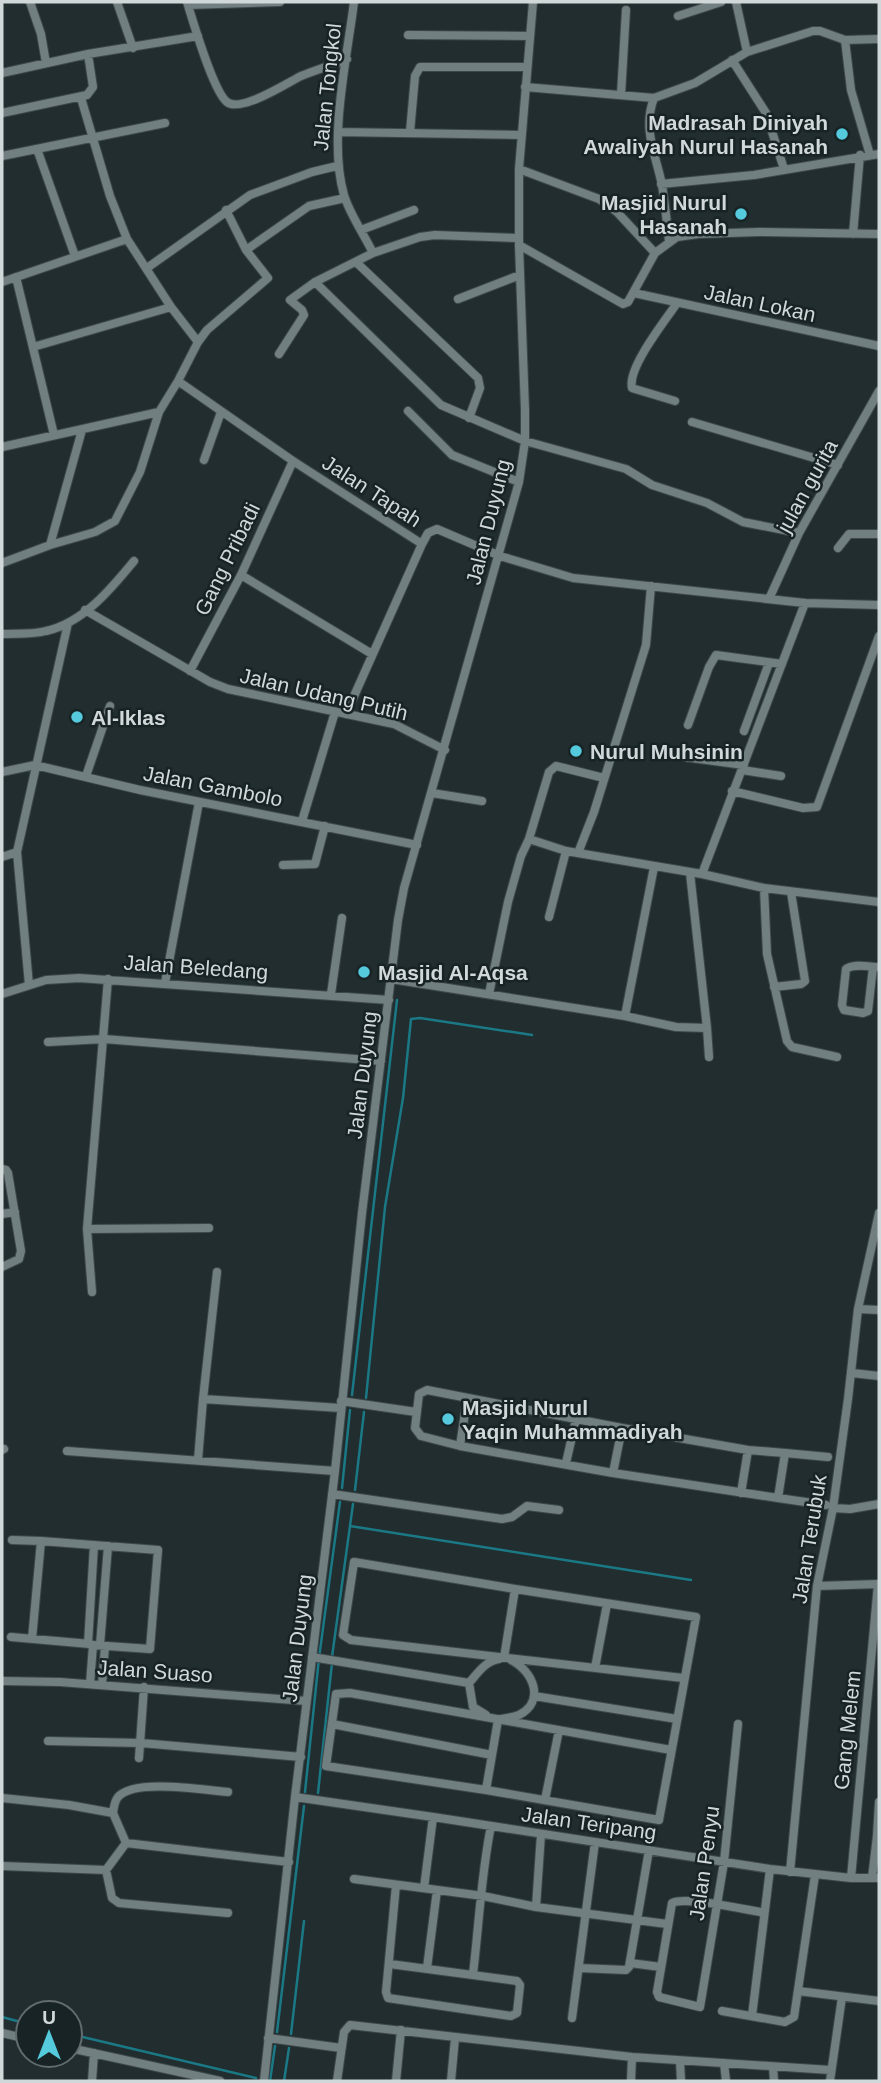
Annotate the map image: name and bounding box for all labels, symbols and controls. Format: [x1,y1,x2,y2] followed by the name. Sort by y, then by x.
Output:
[309,22,345,152] street label: Jalan Tongkol
[583,111,828,158] place label: Madrasah Diniyah Awaliyah Nurul Hasanah
[834,126,850,142] marker: Madrasah Diniyah Awaliyah Nurul Hasanah
[601,191,727,238] place label: Masjid Nurul Hasanah
[733,206,749,222] marker: Masjid Nurul Hasanah
[702,280,818,326] street label: Jalan Lokan
[772,435,842,537] street label: julan gurita
[318,451,426,531] street label: Jalan Tapah
[461,457,515,587] street label: Jalan Duyung
[190,499,264,619] street label: Gang Pribadi
[238,663,410,725] street label: Jalan Udang Putih
[91,706,166,729] place label: Al-Iklas
[69,709,85,725] marker: Al-Iklas
[590,740,743,763] place label: Nurul Muhsinin
[568,743,584,759] marker: Nurul Muhsinin
[141,761,285,811] street label: Jalan Gambolo
[123,950,269,984] street label: Jalan Beledang
[378,961,528,984] place label: Masjid Al-Aqsa
[356,964,372,980] marker: Masjid Al-Aqsa
[343,1010,381,1140] street label: Jalan Duyung
[462,1396,683,1443] place label: Masjid Nurul Yaqin Muhammadiyah
[440,1411,456,1427] marker: Masjid Nurul Yaqin Muhammadiyah
[787,1472,831,1605] street label: Jalan Terubuk
[278,1573,316,1703] street label: Jalan Duyung
[97,1655,213,1687] street label: Jalan Suaso
[829,1669,865,1791] street label: Gang Melem
[520,1802,658,1844] street label: Jalan Teripang
[685,1804,723,1922] street label: Jalan Penyu
[14,1999,84,2069] north arrow
[42,2007,56,2028] text: U

